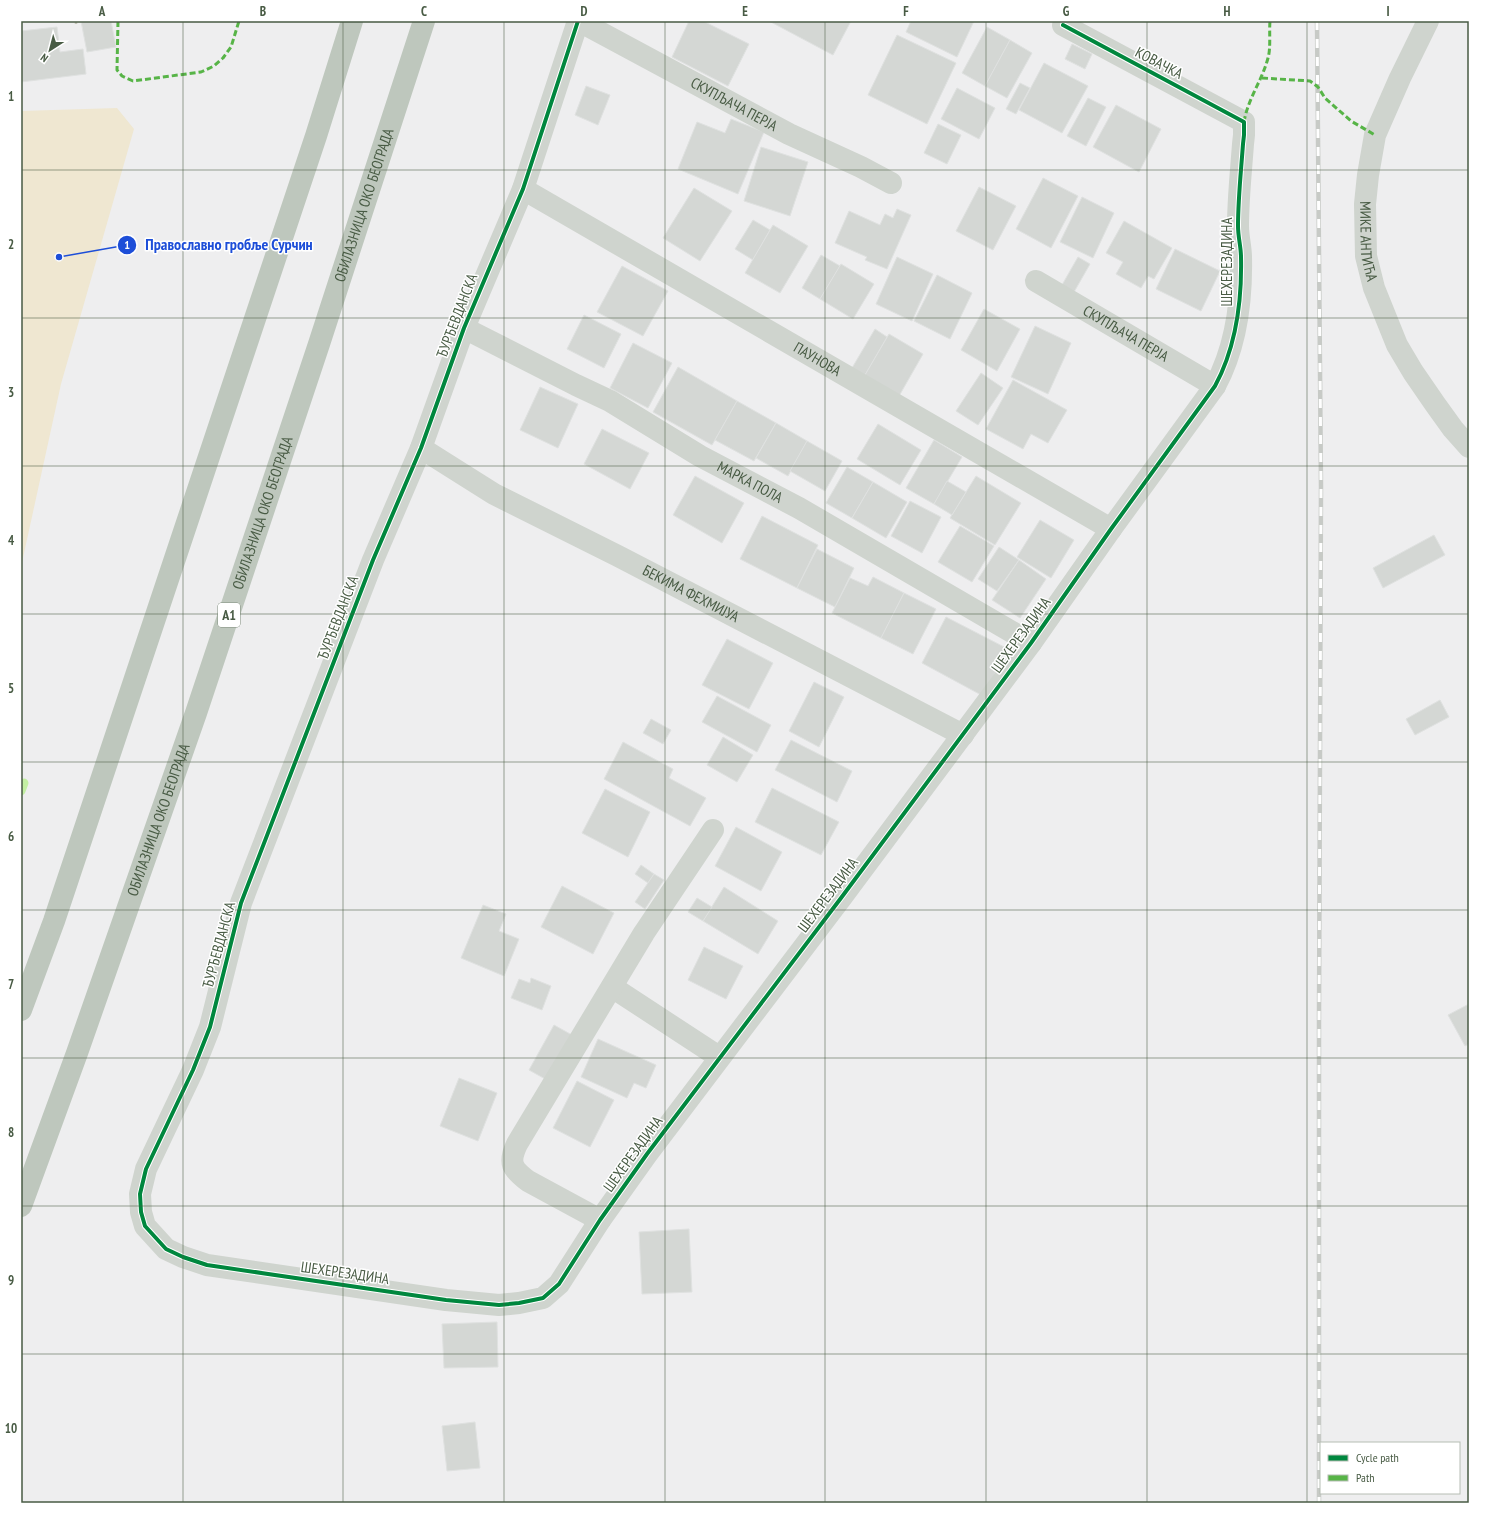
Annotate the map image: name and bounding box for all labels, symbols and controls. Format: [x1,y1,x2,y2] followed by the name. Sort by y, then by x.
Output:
[98,3,106,20] text: A
[260,3,266,20] text: B
[421,3,427,20] text: C
[581,3,588,20] text: D
[742,3,748,20] text: E
[903,3,909,20] text: F
[1063,3,1070,20] text: G
[1224,3,1231,20] text: H
[1386,3,1390,20] text: I
[30,30,70,70] north arrow
[1132,42,1187,83] street label: КОВАЧКА
[38,51,51,66] text: N
[687,73,782,135] street label: СКУПЉАЧА ПЕРЈА
[8,88,14,105] text: 1
[330,125,398,284] street label: ОБИЛАЗНИЦА ОКО БЕОГРАДА
[1356,201,1382,284] street label: МИКЕ АНТИЋА
[1217,217,1236,306] street label: ШЕХЕРЕЗАДИНА
[117,231,320,259] callout: Православно гробље Сурчин
[145,234,313,254] text: Православно гробље Сурчин
[8,236,14,253] text: 2
[124,237,130,252] text: 1
[432,270,482,361] street label: ЂУРЂЕВДАНСКА
[1080,301,1173,366] street label: СКУПЉАЧА ПЕРЈА
[790,338,845,380] street label: ПАУНОВА
[8,384,14,401] text: 3
[228,433,297,592] street label: ОБИЛАЗНИЦА ОКО БЕОГРАДА
[714,457,787,507] street label: МАРКА ПОЛА
[8,532,15,549] text: 4
[640,561,743,627] street label: БЕКИМА ФЕХМИЈУА
[313,572,363,663] street label: ЂУРЂЕВДАНСКА
[987,592,1055,676] street label: ШЕХЕРЕЗАДИНА
[218,603,240,627] road number: A1
[8,680,14,697] text: 5
[123,740,194,898] street label: ОБИЛАЗНИЦА ОКО БЕОГРАДА
[8,828,14,845] text: 6
[793,853,863,936] street label: ШЕХЕРЕЗАДИНА
[198,899,239,990] street label: ЂУРЂЕВДАНСКА
[8,976,14,993] text: 7
[599,1111,667,1195] street label: ШЕХЕРЕЗАДИНА
[8,1124,14,1141] text: 8
[300,1257,391,1288] street label: ШЕХЕРЕЗАДИНА
[8,1272,14,1289] text: 9
[5,1420,17,1437] text: 10
[1320,1442,1460,1494] legend
[1356,1450,1399,1465] text: Cycle path
[1356,1470,1374,1485] text: Path

